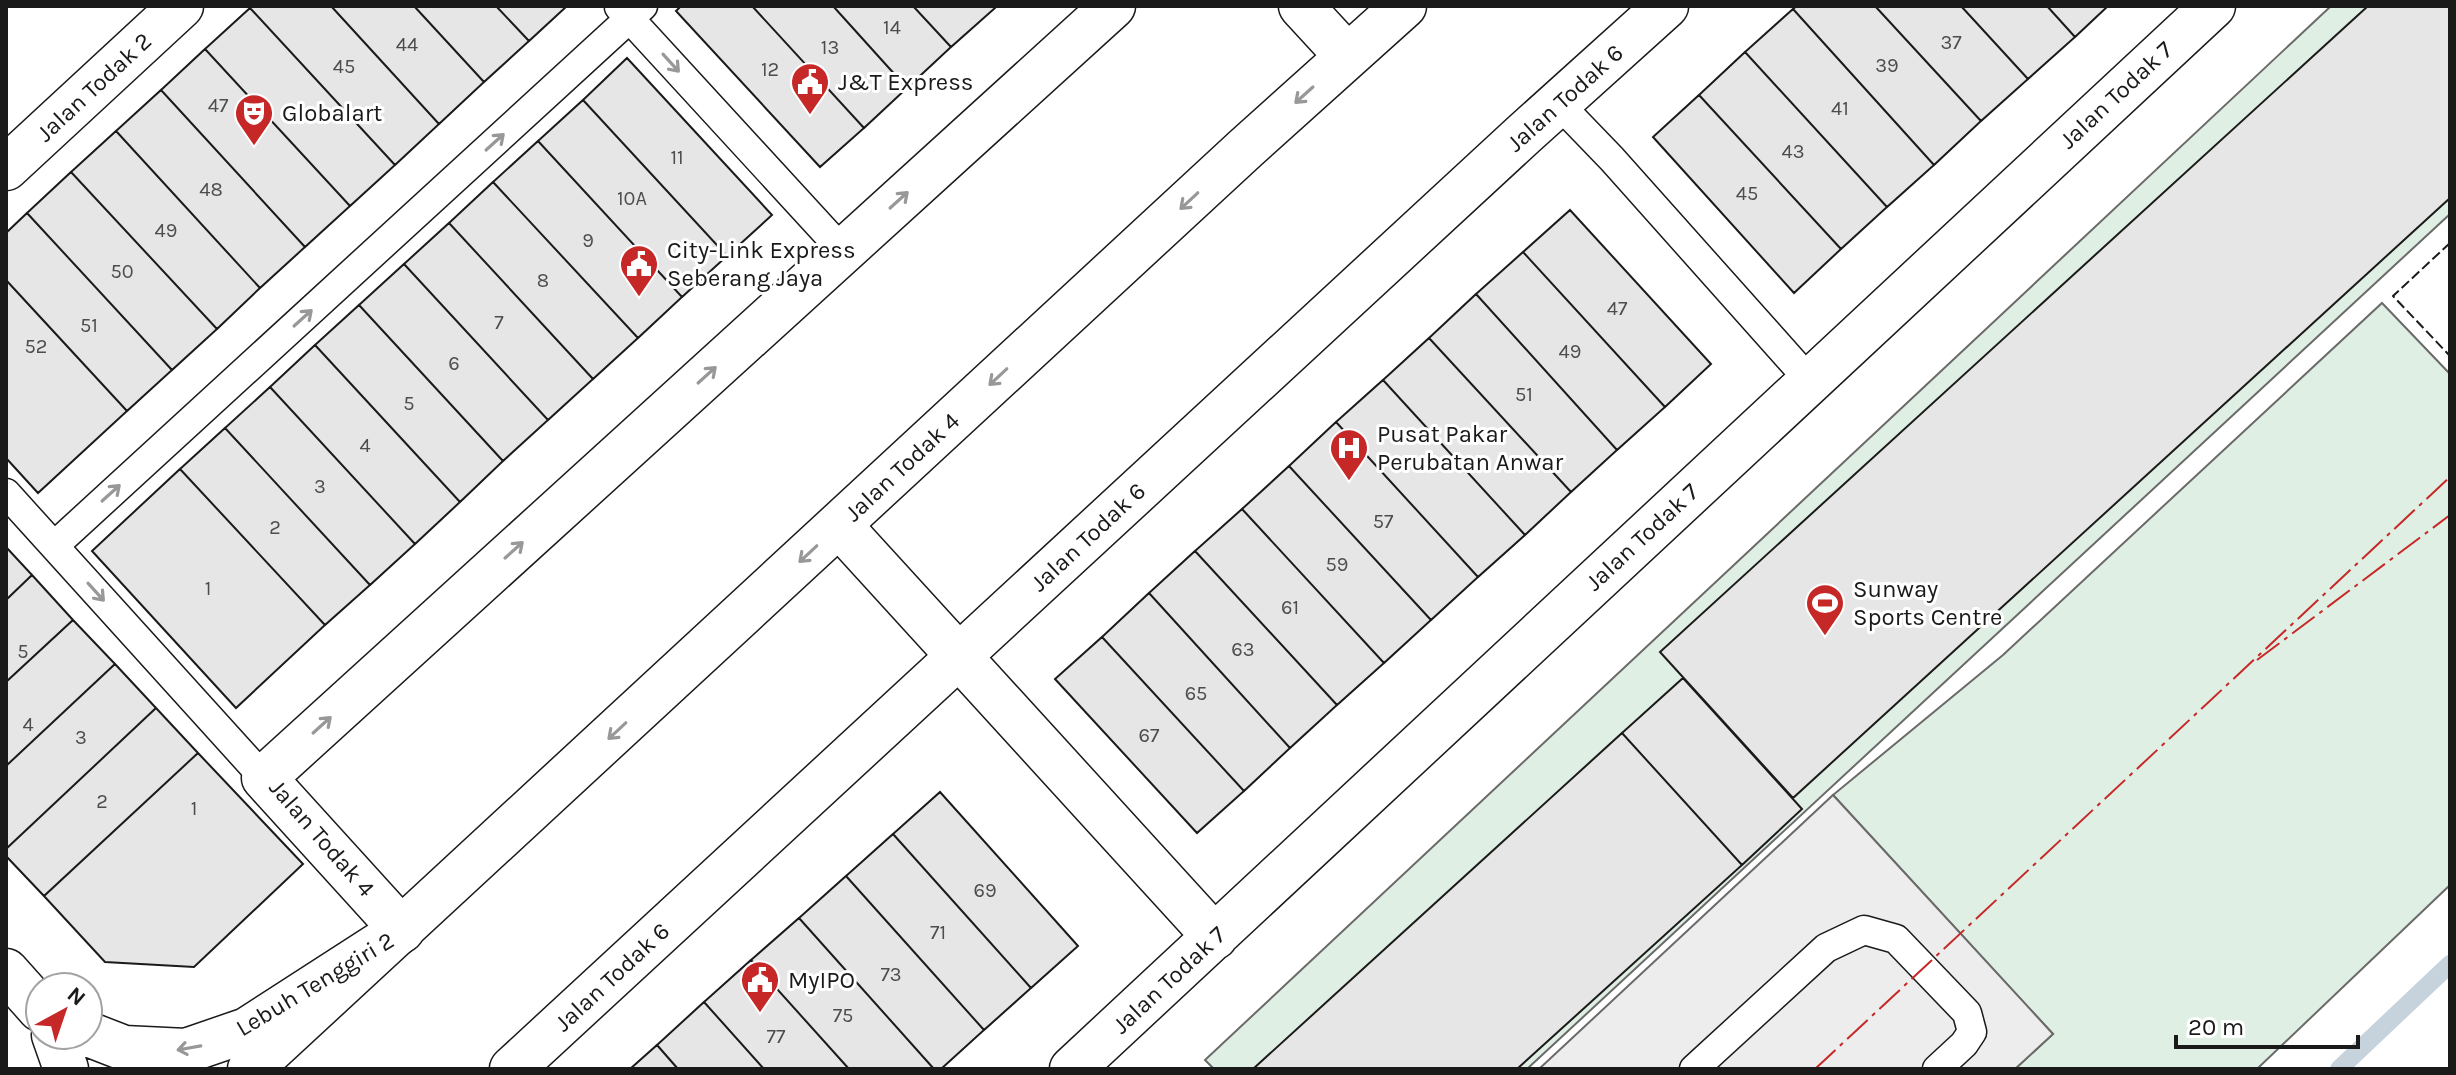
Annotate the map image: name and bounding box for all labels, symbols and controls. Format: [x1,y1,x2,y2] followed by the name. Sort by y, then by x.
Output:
[883,16,901,39] house number: 14
[31,27,157,147] street label: Jalan Todak 2
[1940,31,1962,54] house number: 37
[396,33,418,56] house number: 44
[821,36,839,59] house number: 13
[2054,36,2178,154] street label: Jalan Todak 7
[1501,39,1629,157] street label: Jalan Todak 6
[662,53,680,73] one-way arrow
[1875,54,1899,77] house number: 39
[333,55,355,78] house number: 45
[761,58,779,81] house number: 12
[789,61,831,116] public building icon: J&T Express
[838,68,973,96] place label: J&T Express
[1294,85,1315,104] one-way arrow
[233,92,275,147] theatre icon: Globalart
[208,94,229,117] house number: 47
[1831,97,1849,120] house number: 41
[282,99,382,127] place label: Globalart
[484,133,505,152] one-way arrow
[1782,140,1804,163] house number: 43
[670,146,684,169] house number: 11
[199,178,223,201] house number: 48
[1736,182,1758,205] house number: 45
[617,187,647,210] house number: 10A
[889,191,909,210] one-way arrow
[1179,191,1199,210] one-way arrow
[155,219,177,242] house number: 49
[582,229,594,252] house number: 9
[667,236,856,292] place label: City-Link Express Seberang Jaya
[618,243,660,298] public building icon: City-Link Express Seberang Jaya
[110,260,134,283] house number: 50
[537,269,549,292] house number: 8
[1607,297,1628,320] house number: 47
[293,308,313,327] one-way arrow
[494,311,504,334] house number: 7
[80,314,98,337] house number: 51
[25,335,47,358] house number: 52
[1559,340,1581,363] house number: 49
[448,352,460,375] house number: 6
[696,367,716,385] one-way arrow
[989,368,1009,386] one-way arrow
[1515,383,1533,406] house number: 51
[403,392,415,415] house number: 5
[839,407,965,527] street label: Jalan Todak 4
[1377,420,1564,476] place label: Pusat Pakar Perubatan Anwar
[1328,427,1370,482] hospital icon: Pusat Pakar Perubatan Anwar
[359,434,371,457] house number: 4
[314,475,326,498] house number: 3
[1025,477,1151,597] street label: Jalan Todak 6
[1580,478,1704,596] street label: Jalan Todak 7
[101,485,121,503] one-way arrow
[1373,510,1394,533] house number: 57
[269,516,281,539] house number: 2
[504,542,524,560] one-way arrow
[798,544,818,562] one-way arrow
[1326,553,1348,576] house number: 59
[1853,575,2002,631] place label: Sunway Sports Centre
[205,577,211,600] house number: 1
[86,582,104,602] one-way arrow
[1804,582,1846,637] sports icon: Sunway Sports Centre
[1281,596,1299,619] house number: 61
[1231,638,1255,661] house number: 63
[17,640,29,663] house number: 5
[1185,682,1207,705] house number: 65
[22,713,34,736] house number: 4
[312,716,332,735] one-way arrow
[607,721,627,740] one-way arrow
[1139,724,1160,747] house number: 67
[75,726,87,749] house number: 3
[263,774,381,902] street label: Jalan Todak 4
[96,790,108,813] house number: 2
[191,797,197,820] house number: 1
[973,879,997,902] house number: 69
[549,917,675,1037] street label: Jalan Todak 6
[930,921,946,944] house number: 71
[1107,921,1231,1039] street label: Jalan Todak 7
[231,926,399,1042] street label: Lebuh Tenggiri 2
[739,959,781,1014] public building icon: MyIPO
[880,963,902,986] house number: 73
[788,966,855,994] place label: MyIPO
[24,971,104,1051] north arrow
[62,981,91,1011] text: N
[2176,999,2358,1049] scale bar
[833,1004,853,1027] house number: 75
[2188,1013,2244,1041] text: 20 m
[767,1025,786,1048] house number: 77
[176,1042,202,1057] one-way arrow

